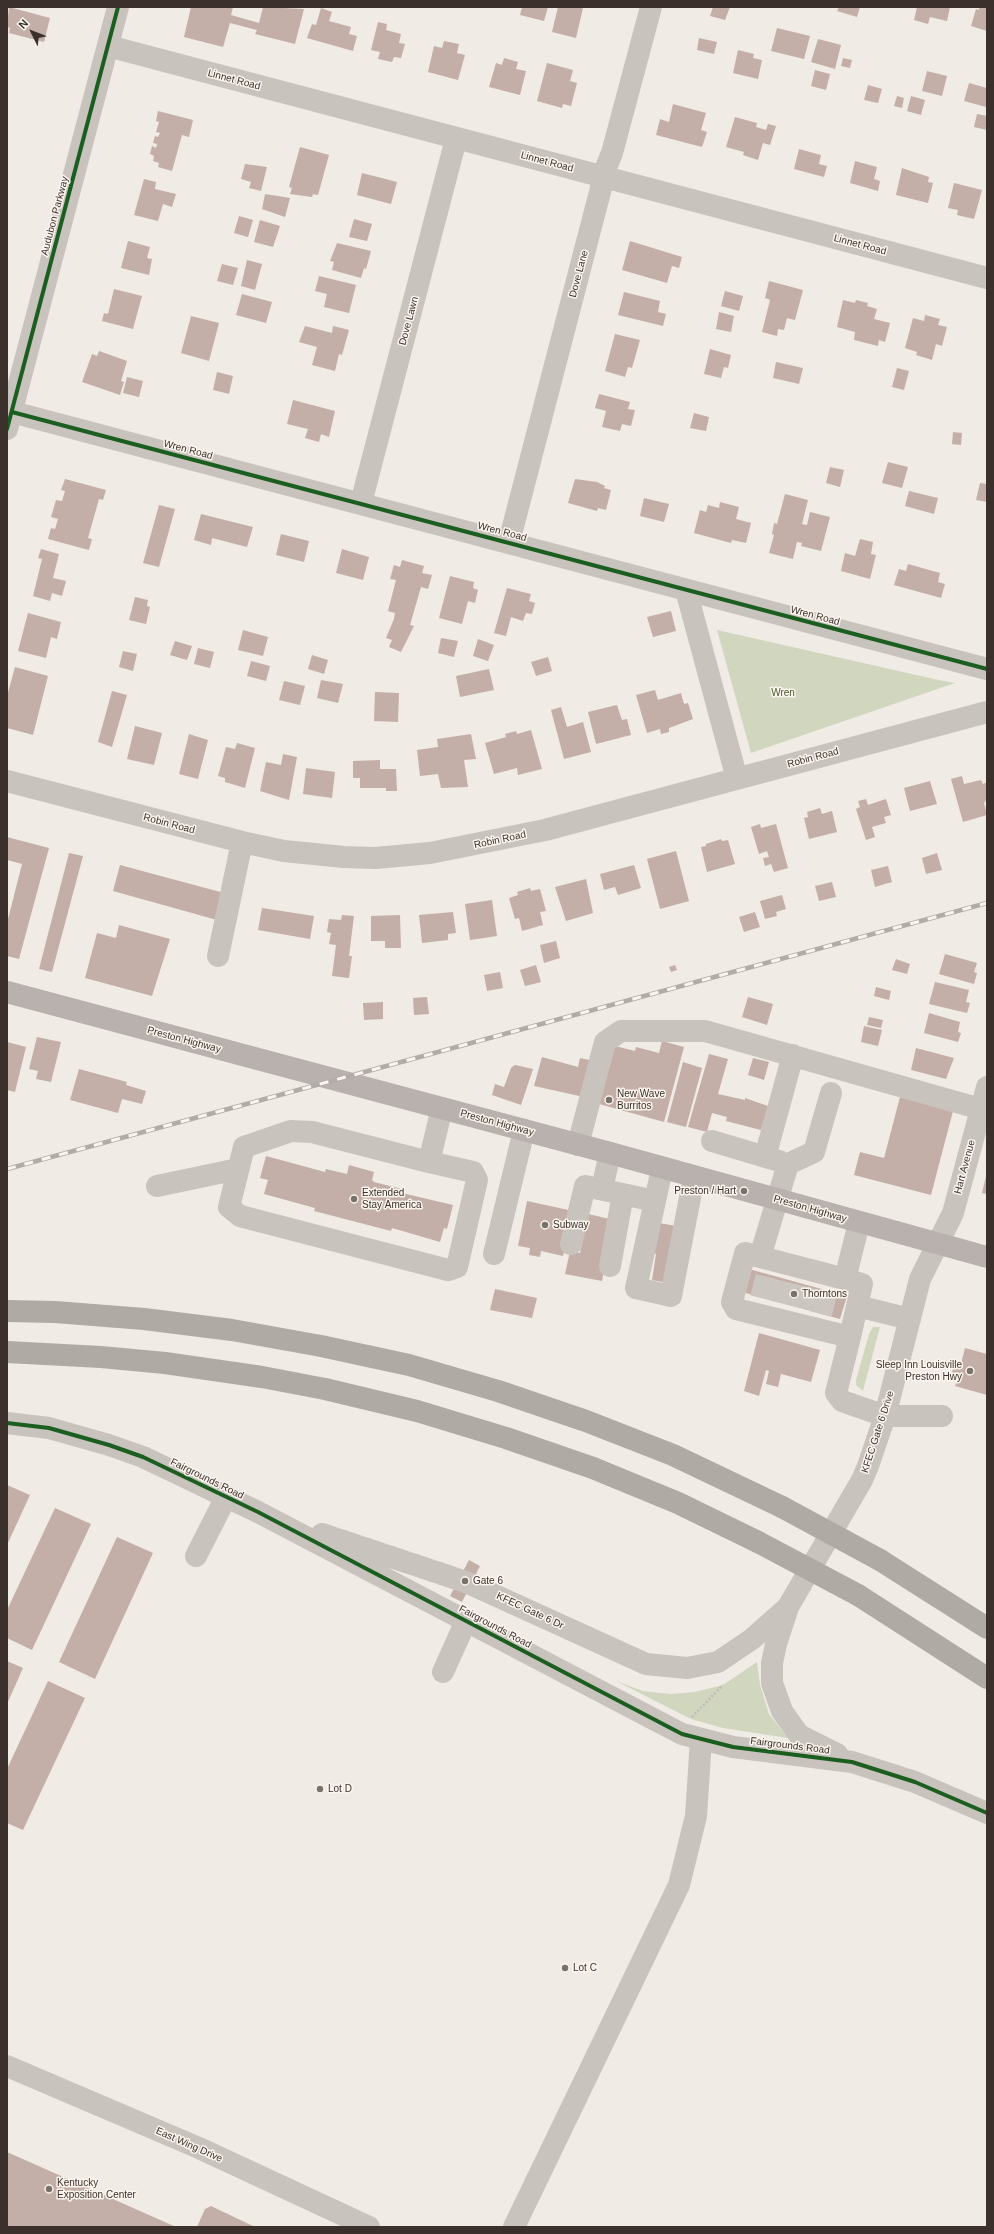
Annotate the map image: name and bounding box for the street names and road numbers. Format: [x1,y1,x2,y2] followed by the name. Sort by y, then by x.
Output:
[206,67,262,93] street label: Linnet Road
[519,149,575,175] street label: Linnet Road
[39,175,71,257] street label: Audubon Parkway
[832,232,888,258] street label: Linnet Road
[567,249,591,299] street label: Dove Lane
[397,295,421,347] street label: Dove Lawn
[162,438,214,462] street label: Wren Road
[476,520,528,544] street label: Wren Road
[789,604,841,628] street label: Wren Road
[786,745,840,771] street label: Robin Road
[142,811,196,837] street label: Robin Road
[473,829,527,851] street label: Robin Road
[146,1024,222,1056] street label: Preston Highway
[459,1107,535,1139] street label: Preston Highway
[952,1139,978,1195] street label: Hart Avenue
[772,1193,848,1225] street label: Preston Highway
[859,1389,897,1475] street label: KFEC Gate 6 Drive
[168,1456,246,1502] street label: Fairgrounds Road
[494,1590,566,1632] street label: KFEC Gate 6 Dr
[457,1603,533,1651] street label: Fairgrounds Road
[750,1735,830,1757] street label: Fairgrounds Road
[154,2125,224,2165] street label: East Wing Drive

